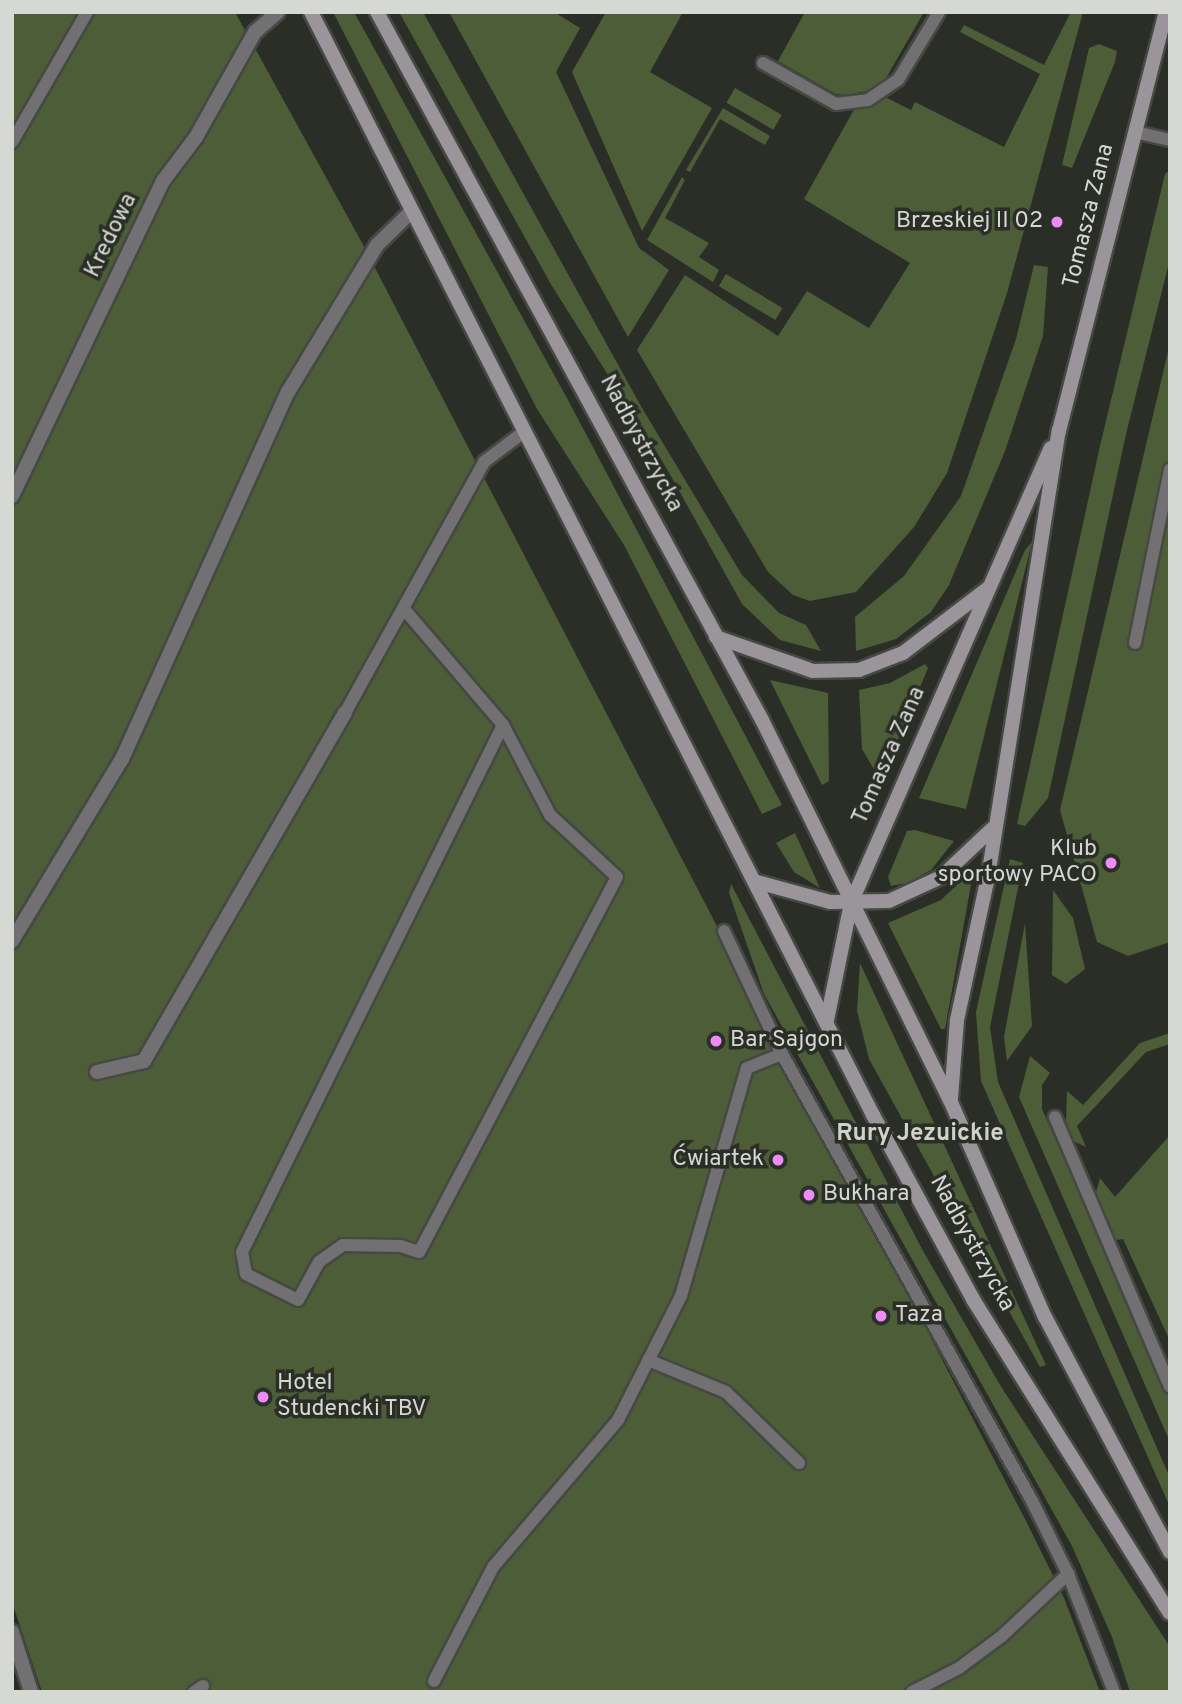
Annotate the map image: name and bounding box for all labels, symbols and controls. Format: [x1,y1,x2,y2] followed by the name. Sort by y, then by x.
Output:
[1059,141,1121,291] street label: Tomasza Zana
[80,189,144,283] street label: Kredowa
[896,208,1043,236] place label: Brzeskiej II 02
[1049,214,1065,230] marker: Brzeskiej II 02
[592,371,688,517] street label: Nadbystrzycka
[847,683,933,829] street label: Tomasza Zana
[938,836,1097,890] place label: Klub sportowy PACO
[1103,855,1119,871] marker: Klub sportowy PACO
[730,1027,843,1055] place label: Bar Sajgon
[708,1033,724,1049] marker: Bar Sajgon
[836,1121,1004,1149] district label: Rury Jezuickie
[672,1146,764,1174] place label: Ćwiartek
[770,1152,786,1168] marker: Ćwiartek
[922,1171,1020,1317] street label: Nadbystrzycka
[823,1181,909,1209] place label: Bukhara
[801,1187,817,1203] marker: Bukhara
[895,1302,943,1330] place label: Taza
[873,1308,889,1324] marker: Taza
[277,1370,427,1424] place label: Hotel Studencki TBV
[255,1389,271,1405] marker: Hotel Studencki TBV

